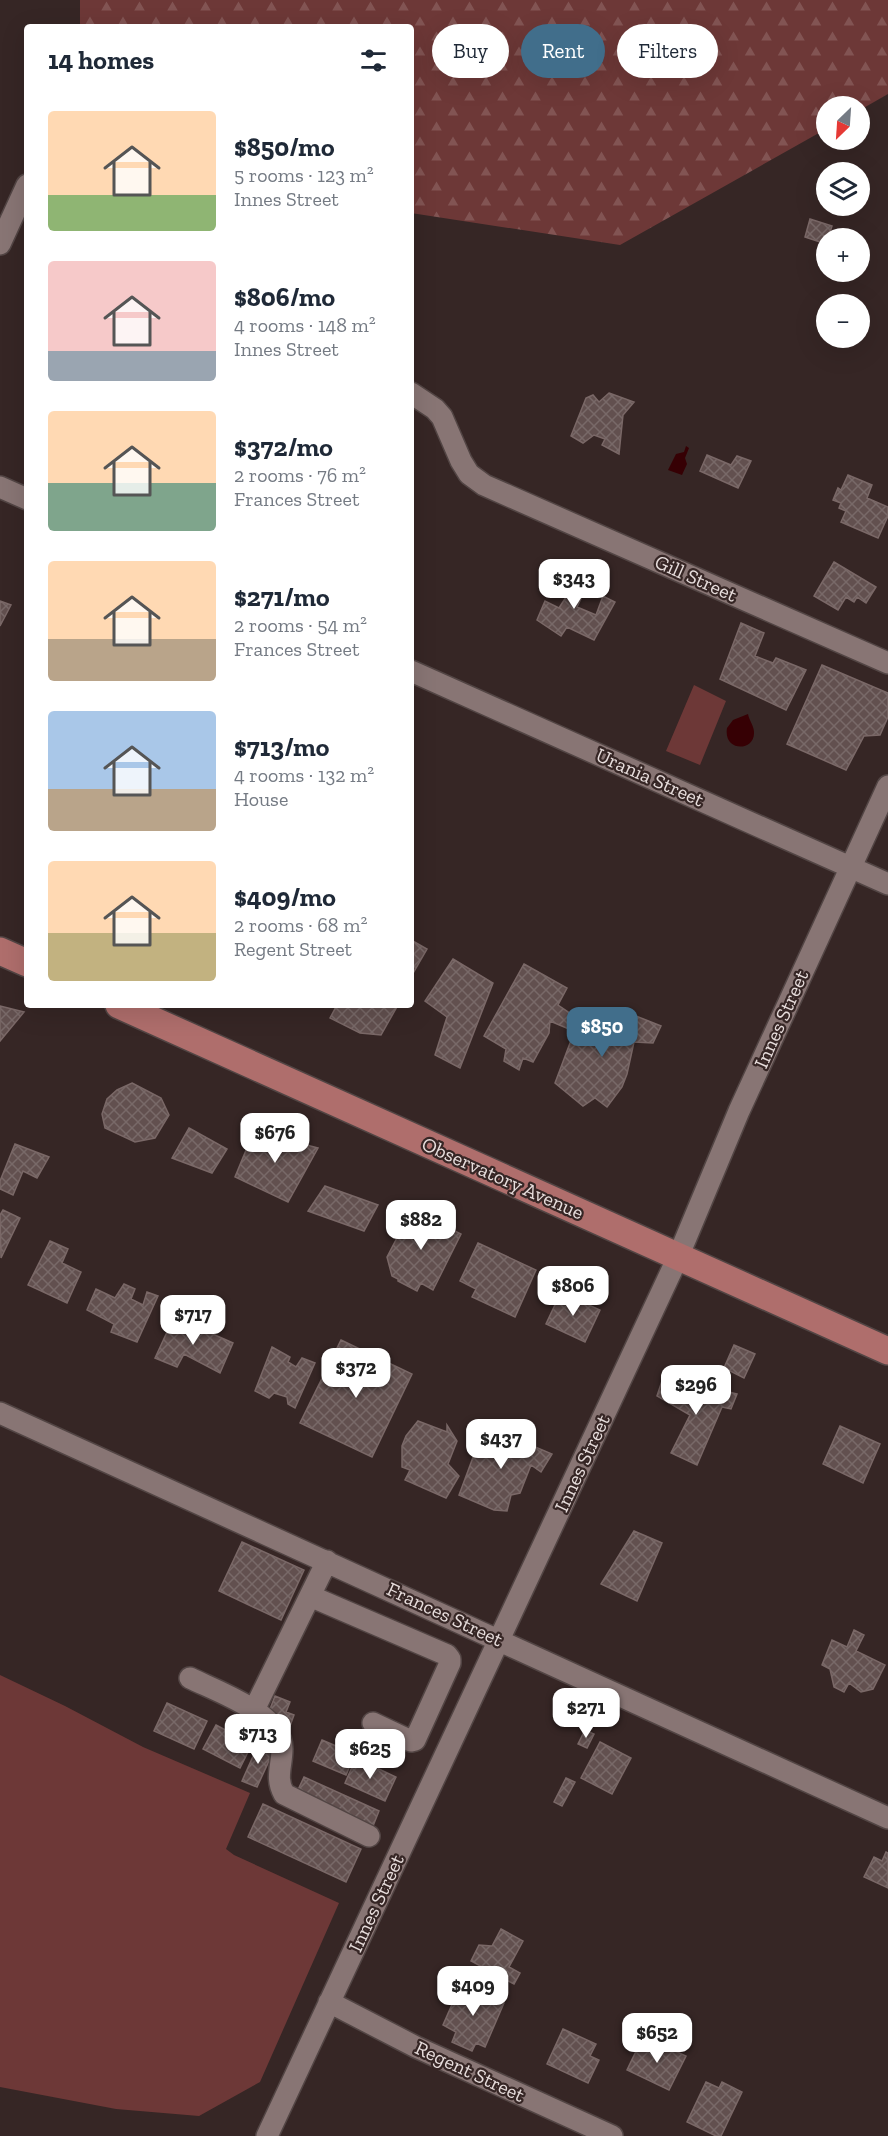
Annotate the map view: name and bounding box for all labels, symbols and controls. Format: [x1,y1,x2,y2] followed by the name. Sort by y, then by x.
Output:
[432,24,509,78] chip: Buy
[521,24,605,78] chip: Rent
[617,24,718,78] chip: Filters
[48,44,154,76] text: 14 homes
[357,44,390,77] icon: filters
[816,96,870,150] north arrow
[816,96,870,348] map controls
[234,131,335,163] text: $850/mo
[96,135,168,207] icon: home
[816,162,870,216] button: layers
[234,163,374,187] text: 5 rooms · 123 m²
[234,187,339,211] text: Innes Street
[816,228,870,282] button: +
[234,281,335,313] text: $806/mo
[96,285,168,357] icon: home
[816,294,870,348] button: −
[234,313,376,337] text: 4 rooms · 148 m²
[234,337,339,361] text: Innes Street
[234,431,333,463] text: $372/mo
[96,435,168,507] icon: home
[234,463,366,487] text: 2 rooms · 76 m²
[234,487,359,511] text: Frances Street
[651,549,741,607] street label: Gill Street
[538,559,610,610] pin: $343
[553,566,595,590] text: $343
[234,581,330,613] text: $271/mo
[96,585,168,657] icon: home
[234,613,367,637] text: 2 rooms · 54 m²
[234,637,359,661] text: Frances Street
[234,731,329,763] text: $713/mo
[96,735,168,807] icon: home
[592,742,708,812] street label: Urania Street
[234,763,374,787] text: 4 rooms · 132 m²
[234,787,288,811] text: House
[234,881,336,913] text: $409/mo
[96,885,168,957] icon: home
[234,913,367,937] text: 2 rooms · 68 m²
[234,937,352,961] text: Regent Street
[749,966,814,1072] street label: Innes Street
[566,1007,638,1058] pin: $850
[581,1014,623,1038] text: $850
[239,1113,311,1164] pin: $676
[254,1120,296,1144] text: $676
[418,1132,588,1224] street label: Observatory Avenue
[385,1200,457,1251] pin: $882
[400,1207,442,1231] text: $882
[537,1266,609,1317] pin: $806
[552,1273,594,1297] text: $806
[157,1295,229,1346] pin: $717
[174,1302,212,1326] text: $717
[320,1348,392,1399] pin: $372
[335,1355,377,1379] text: $372
[660,1365,732,1416] pin: $296
[675,1372,717,1396] text: $296
[549,1410,615,1516] street label: Innes Street
[465,1419,537,1470] pin: $437
[480,1426,522,1450] text: $437
[383,1577,507,1652] street label: Frances Street
[550,1688,622,1739] pin: $271
[567,1695,605,1719] text: $271
[222,1714,294,1765] pin: $713
[239,1721,277,1745] text: $713
[334,1729,406,1780] pin: $625
[349,1736,391,1760] text: $625
[343,1850,409,1956] street label: Innes Street
[437,1966,509,2017] pin: $409
[451,1973,495,1997] text: $409
[621,2013,693,2064] pin: $652
[636,2020,678,2044] text: $652
[411,2035,529,2107] street label: Regent Street

